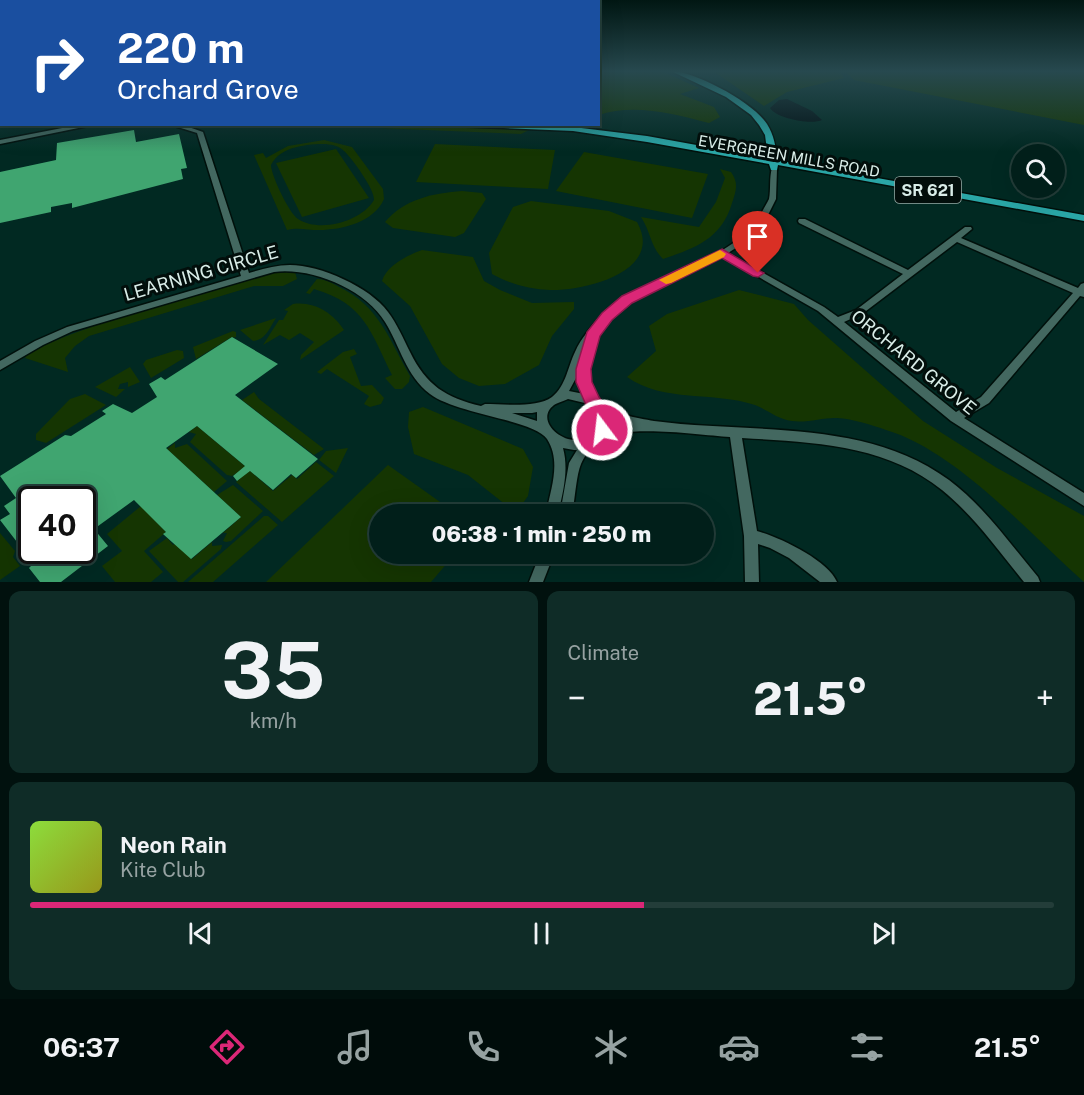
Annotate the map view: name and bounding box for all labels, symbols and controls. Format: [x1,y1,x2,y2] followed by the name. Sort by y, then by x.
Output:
[117,23,245,72] text: 220 m
[18,24,96,102] icon: right
[117,73,299,105] text: Orchard Grove
[697,132,881,180] street label: EVERGREEN MILLS ROAD
[1011,144,1065,198] map controls
[1011,144,1065,198] button: search
[895,177,961,203] road number: SR 621
[732,211,783,273] pin
[741,220,774,253] icon: arrive
[121,241,281,305] street label: LEARNING CIRCLE
[847,305,981,419] street label: ORCHARD GROVE
[570,398,634,462] position arrow
[18,486,96,564] speed limit sign: 40
[432,521,651,547] text: 06:38 · 1 min · 250 m
[221,624,326,716] text: 35
[568,641,639,665] text: Climate
[753,672,868,725] text: 21.5°
[568,679,586,717] text: −
[1036,679,1054,717] text: +
[250,709,297,733] text: km/h
[120,832,227,858] text: Neon Rain
[120,858,205,882] text: Kite Club
[184,917,217,950] icon: previous
[525,917,558,950] icon: pause
[867,917,900,950] icon: next
[206,1026,248,1068] icon: directions
[334,1026,376,1068] icon: music
[462,1026,504,1068] icon: phone
[590,1026,632,1068] icon: climate
[718,1026,760,1068] icon: car
[846,1026,888,1068] icon: filters
[43,1031,120,1063] text: 06:37
[974,1031,1041,1063] text: 21.5°

